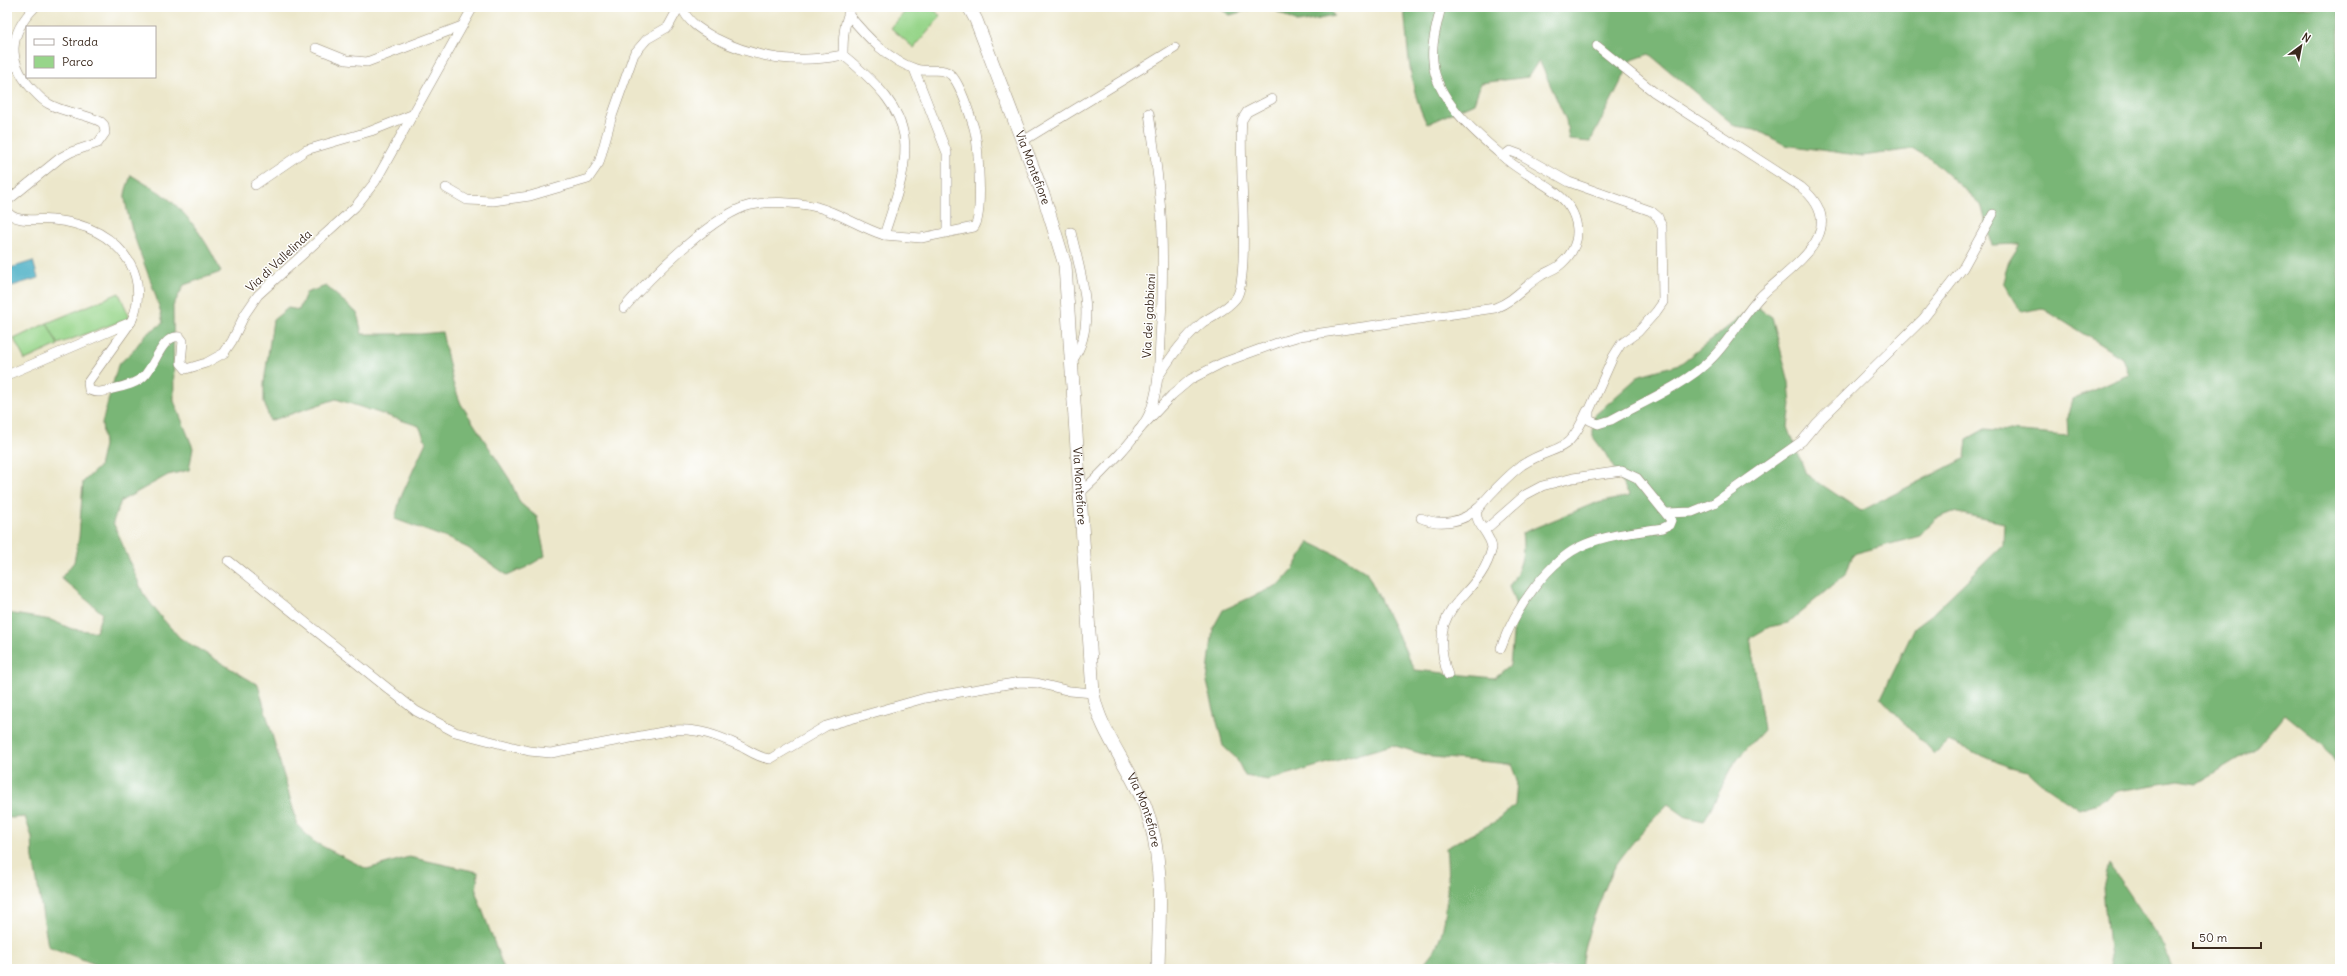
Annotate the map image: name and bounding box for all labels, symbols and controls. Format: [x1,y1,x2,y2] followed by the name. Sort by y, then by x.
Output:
[26,26,156,78] legend
[2281,26,2321,66] north arrow
[2299,30,2313,45] text: N
[62,34,98,49] text: Strada
[62,54,94,69] text: Parco
[1012,128,1054,206] street label: Via Montefiore
[243,226,315,295] street label: Via di Vallelinda
[1139,273,1158,359] street label: Via dei gabbiani
[1070,447,1090,525] street label: Via Montefiore
[1124,770,1164,848] street label: Via Montefiore
[2193,924,2261,950] scale bar
[2199,930,2228,945] text: 50 m

